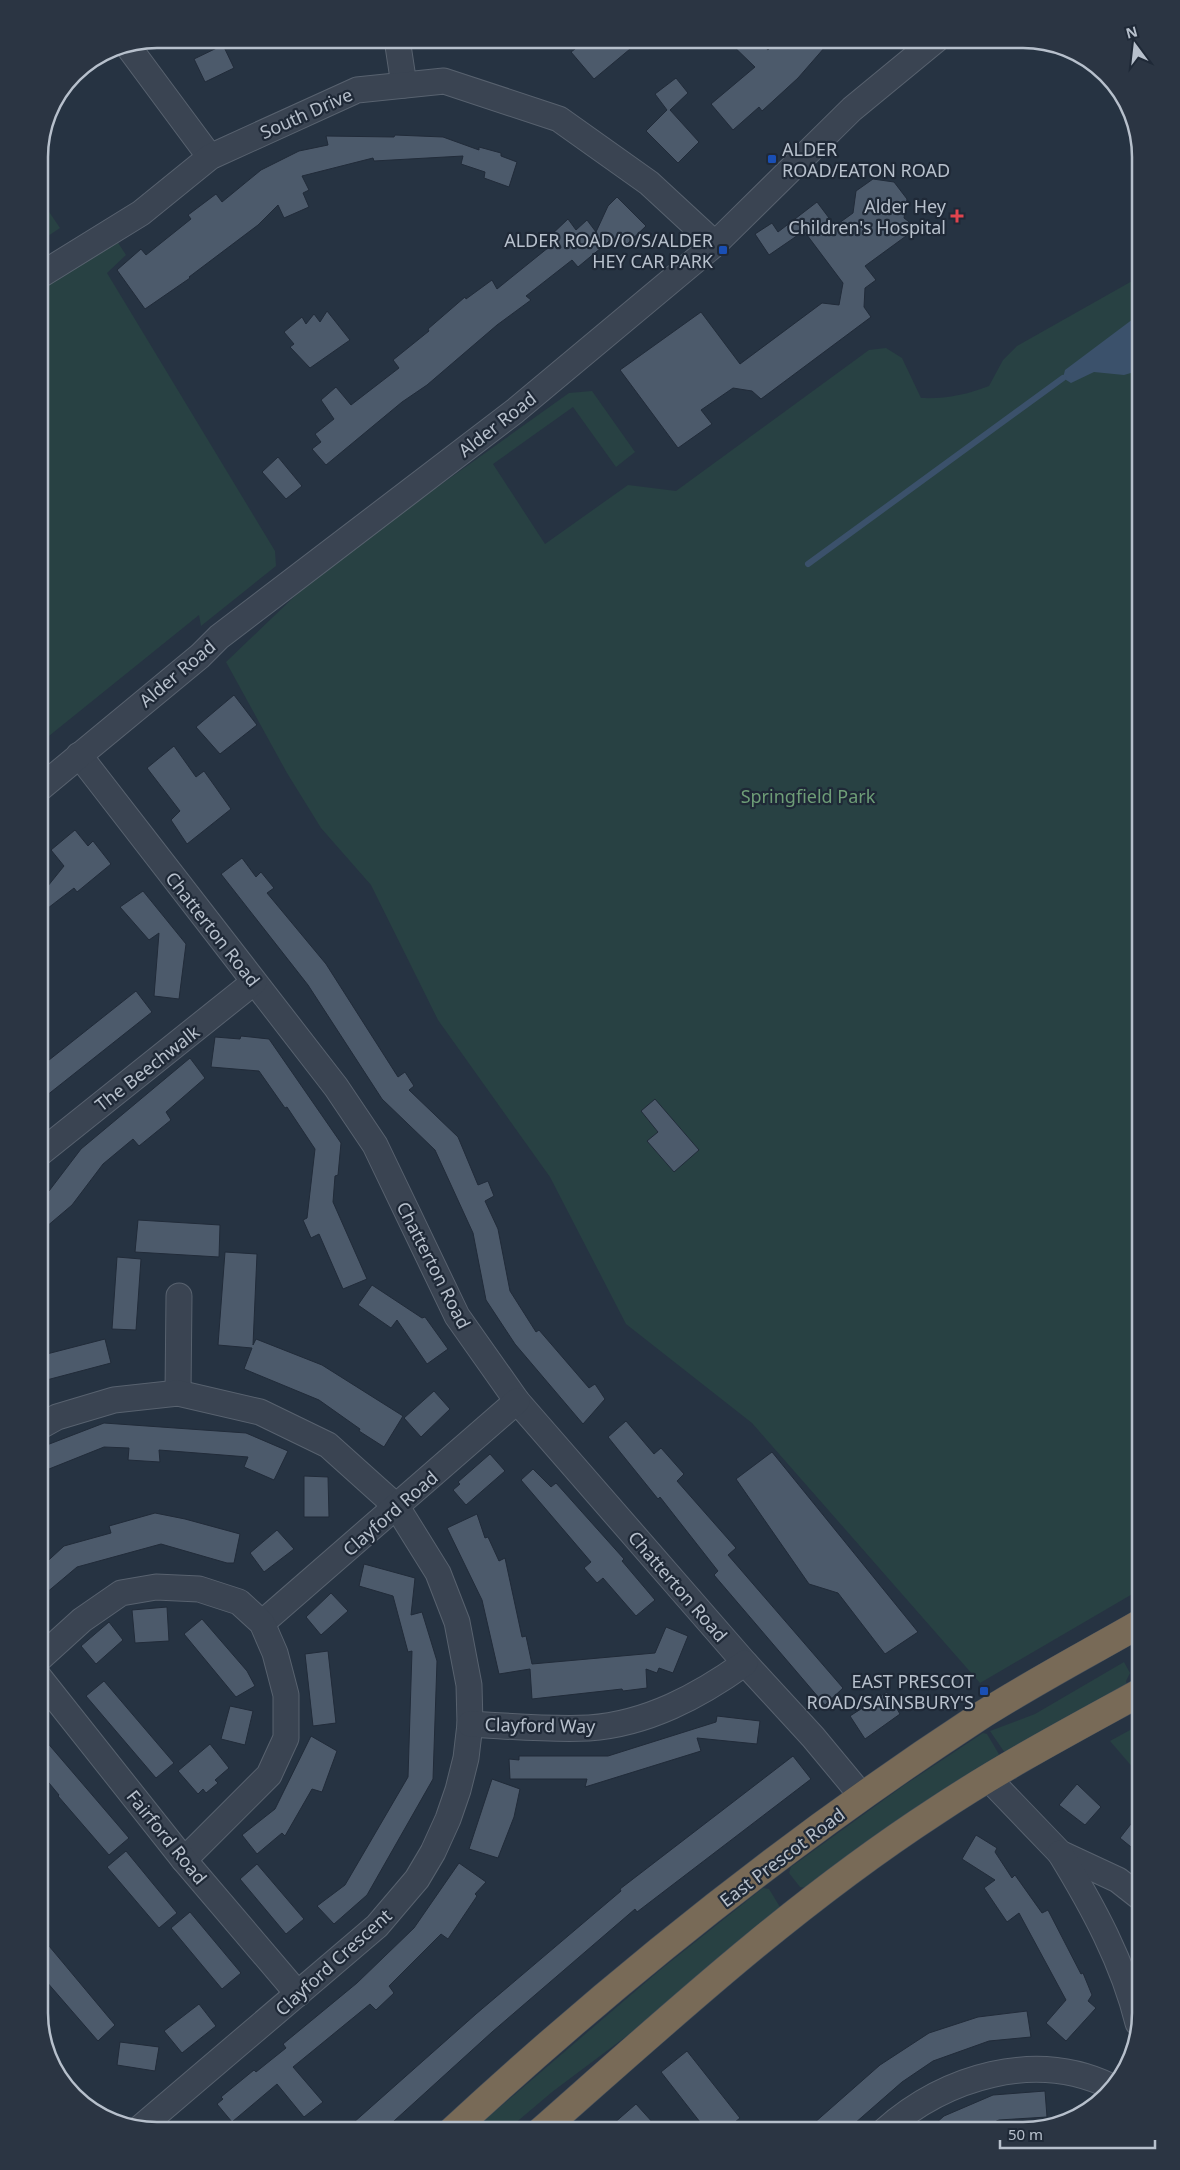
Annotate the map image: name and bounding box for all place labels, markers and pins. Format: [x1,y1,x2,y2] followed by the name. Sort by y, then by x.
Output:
[782,137,950,182] place label: ALDER ROAD/EATON ROAD
[766,153,778,165] marker: ALDER ROAD/EATON ROAD
[788,194,947,239] place label: Alder Hey Children's Hospital
[950,209,964,223] marker: Alder Hey Children's Hospital
[504,228,714,273] place label: ALDER ROAD/O/S/ALDER HEY CAR PARK
[717,244,729,256] marker: ALDER ROAD/O/S/ALDER HEY CAR PARK
[807,1669,974,1714] place label: EAST PRESCOT ROAD/SAINSBURY'S
[978,1685,990,1697] marker: EAST PRESCOT ROAD/SAINSBURY'S

